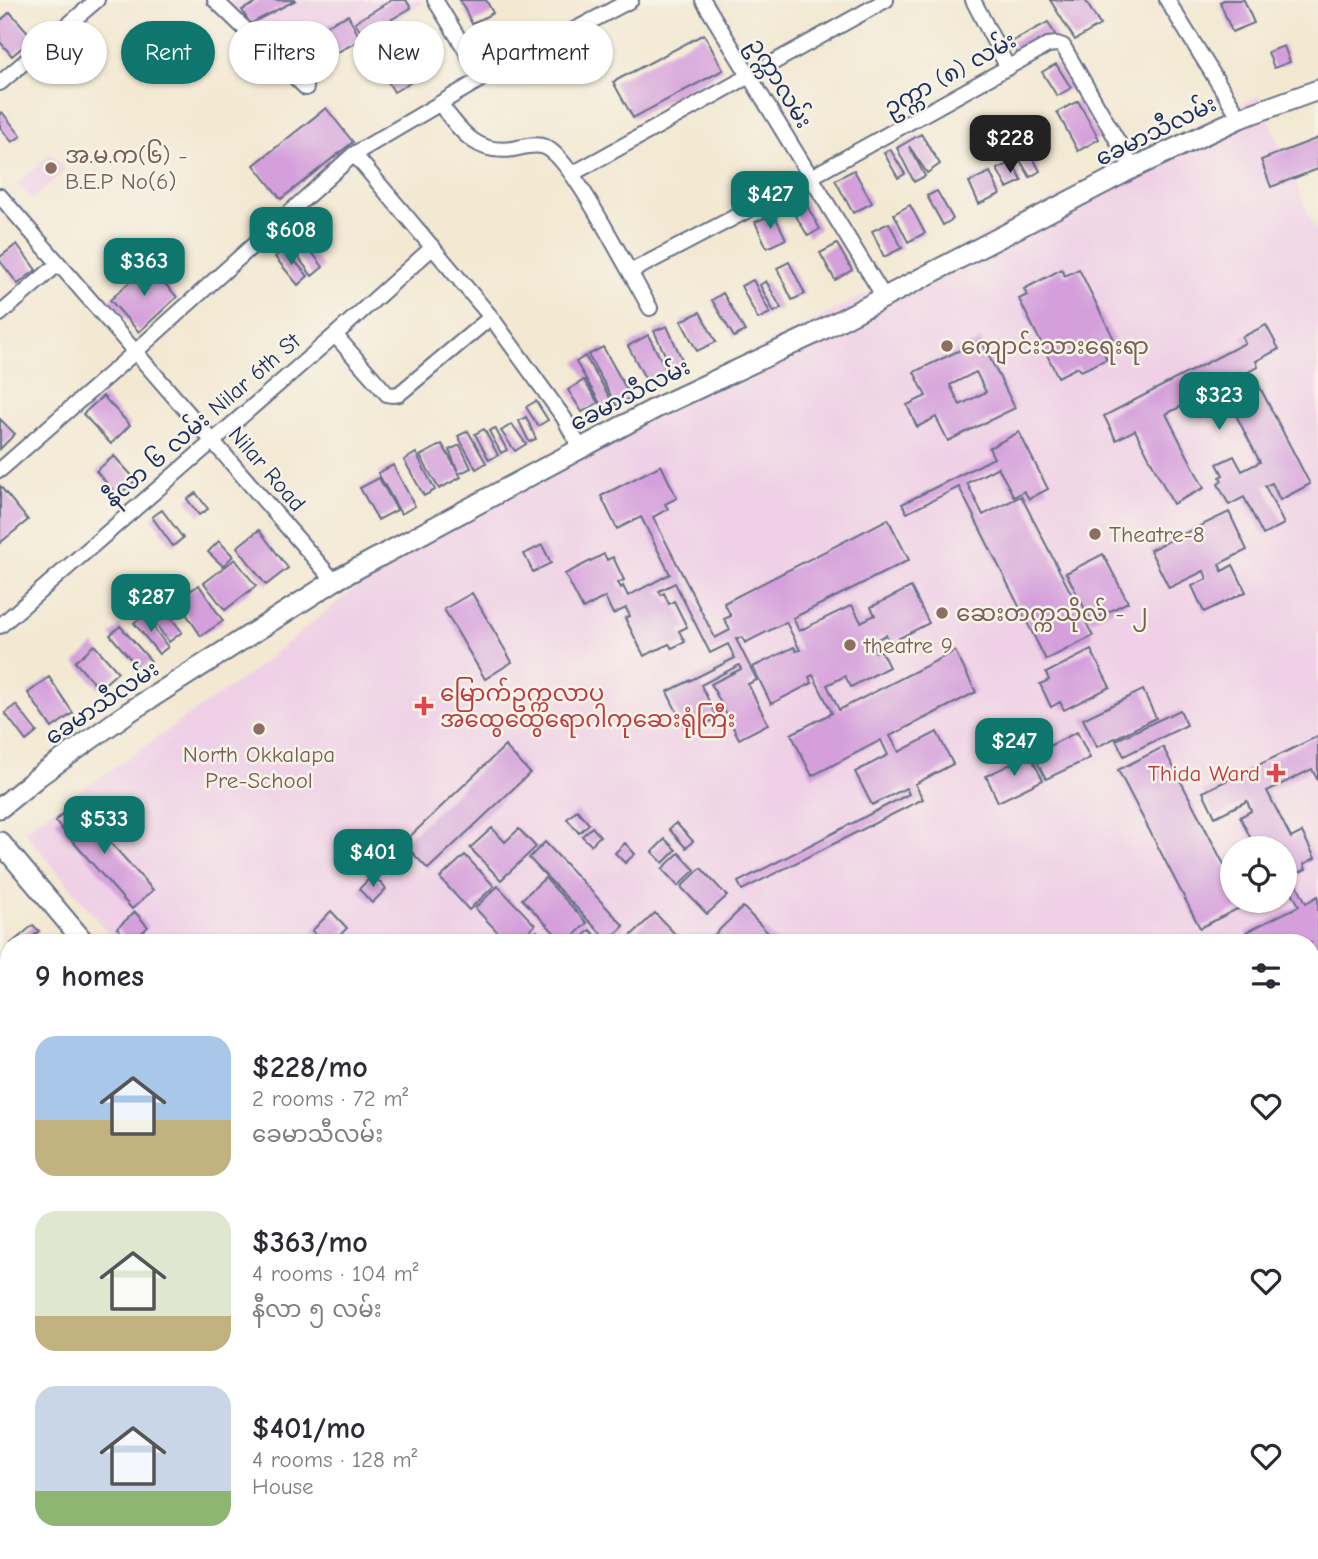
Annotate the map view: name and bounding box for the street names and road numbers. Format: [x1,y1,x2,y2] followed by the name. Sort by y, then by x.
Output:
[878,24,1023,126] street label: ဥက္ကာ (၈) လမ်း
[738,31,820,136] street label: ဥက္ကာလမ်း
[1090,87,1221,172] street label: ခေမာသီလမ်း
[97,324,310,516] street label: နီလာ ၆ လမ်း Nilar 6th St
[564,351,695,437] street label: ခေမာသီလမ်း
[223,421,311,517] street label: Nilar Road
[38,653,164,751] street label: ခေမာသီလမ်း

